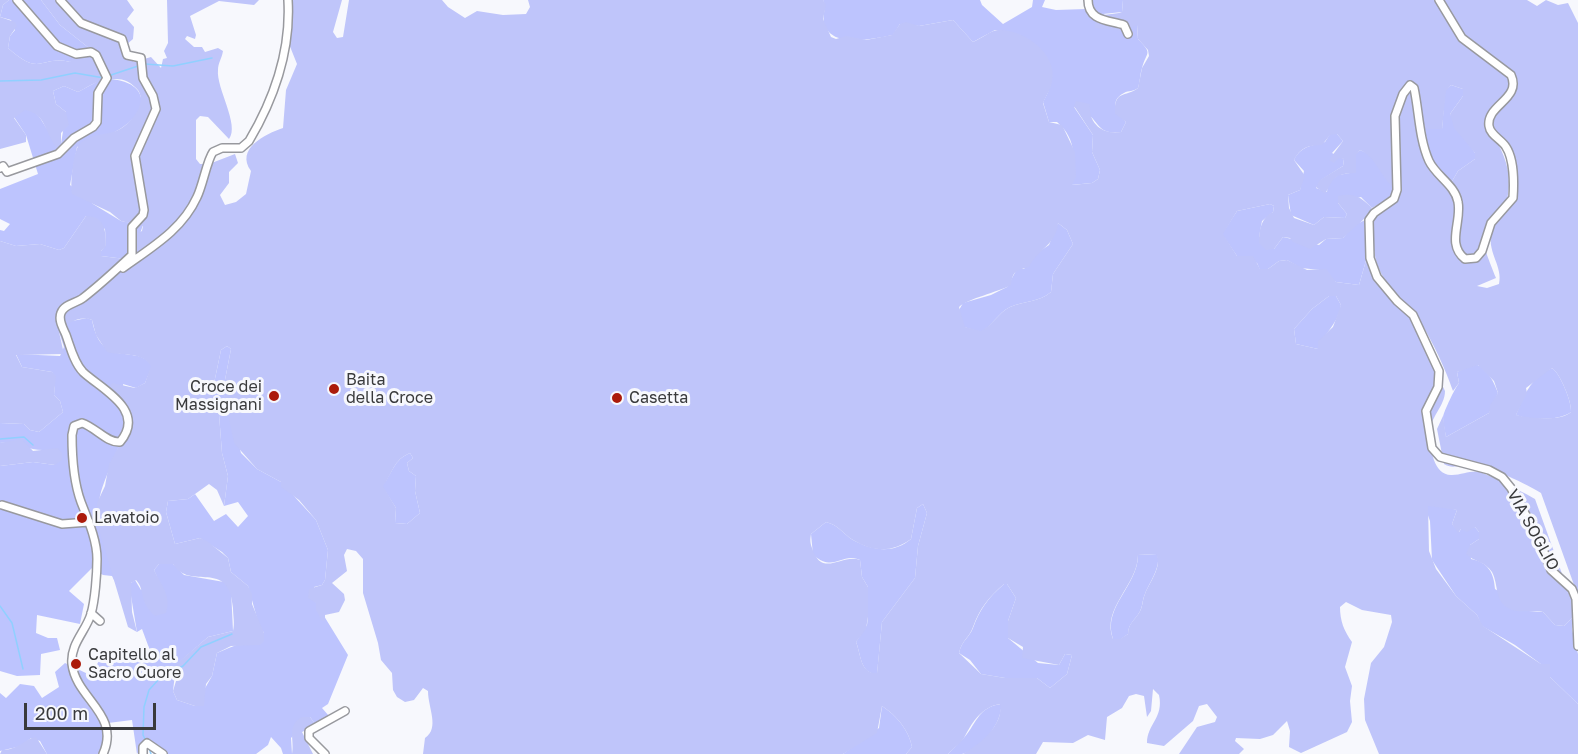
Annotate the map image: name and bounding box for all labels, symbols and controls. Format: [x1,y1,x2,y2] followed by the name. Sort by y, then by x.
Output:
[346,370,433,408] place label: Baita della Croce
[175,377,262,415] place label: Croce dei Massignani
[327,382,341,396] marker: Baita della Croce
[629,388,688,408] place label: Casetta
[267,389,281,403] marker: Croce dei Massignani
[610,391,624,405] marker: Casetta
[1503,486,1563,574] street label: VIA SOGLIO
[94,508,159,528] place label: Lavatoio
[75,511,89,525] marker: Lavatoio
[88,645,181,683] place label: Capitello al Sacro Cuore
[69,657,83,671] marker: Capitello al Sacro Cuore
[27,691,159,729] scale bar
[35,702,88,724] text: 200 m

